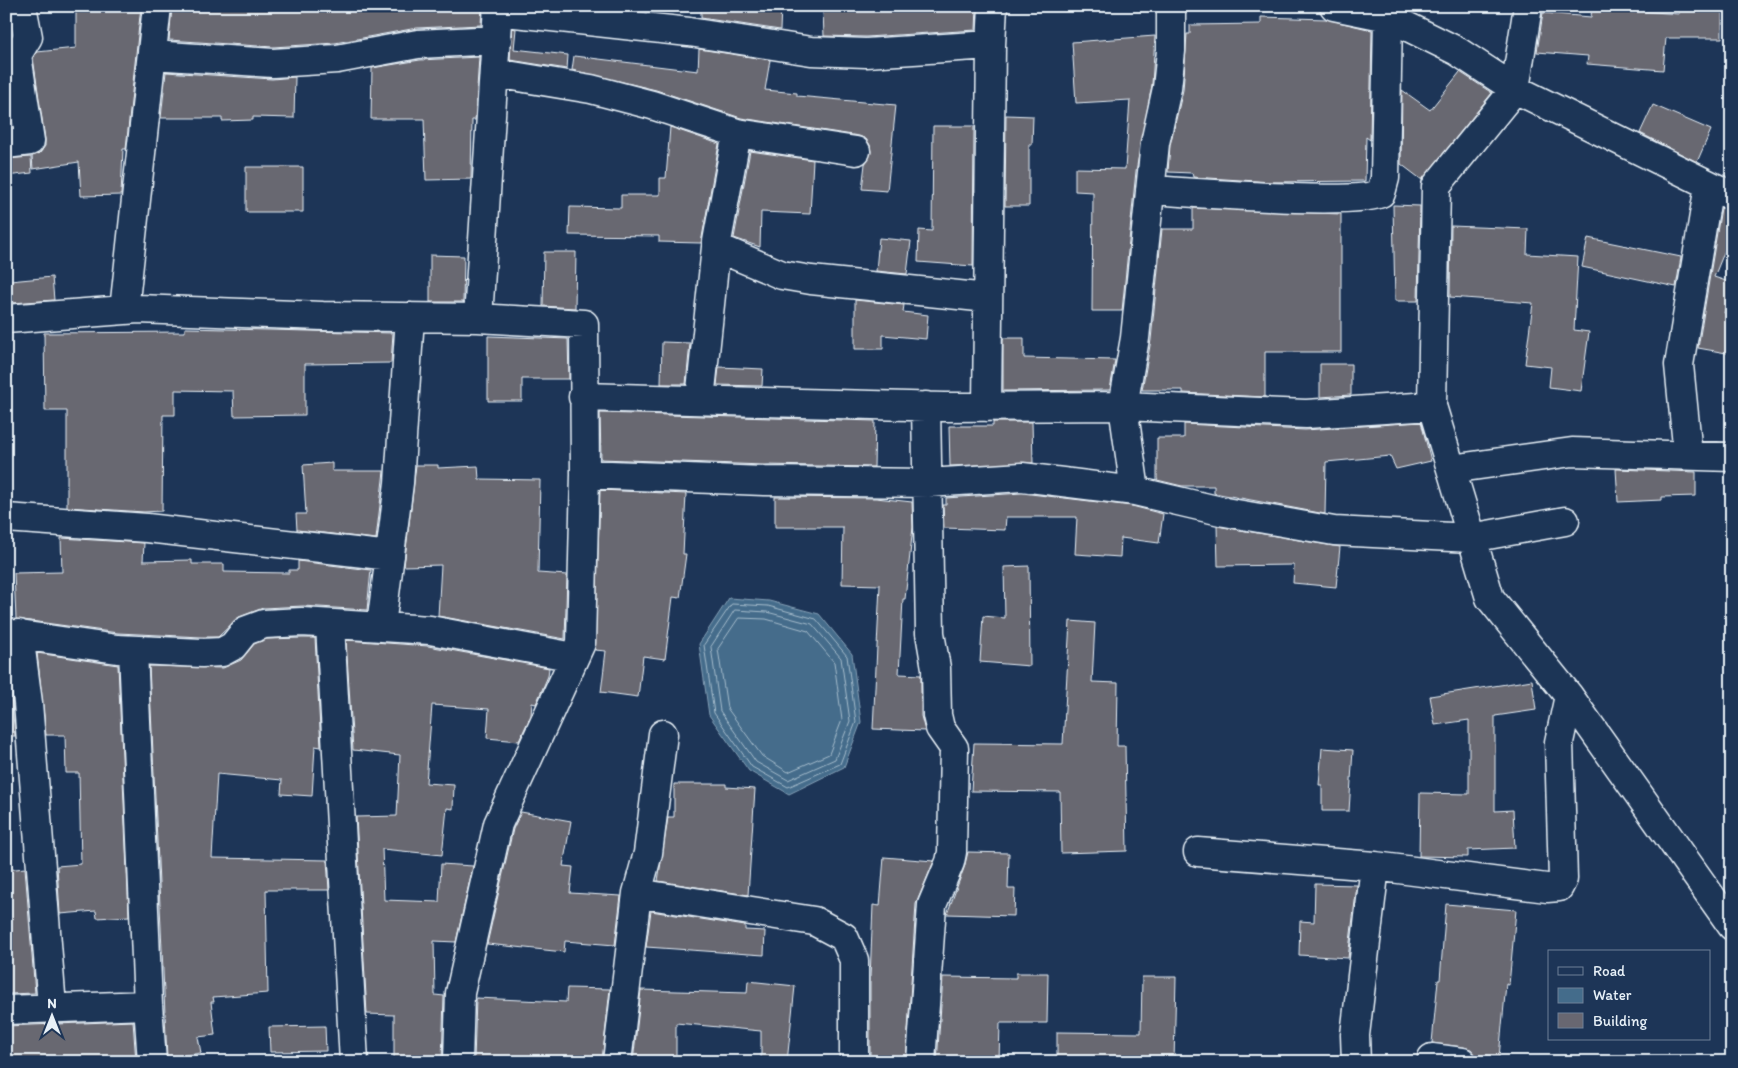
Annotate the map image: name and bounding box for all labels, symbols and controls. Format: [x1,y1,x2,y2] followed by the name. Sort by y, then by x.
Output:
[1548,950,1710,1040] legend
[1593,962,1626,980] text: Road
[1593,986,1632,1004] text: Water
[28,990,78,1040] north arrow
[47,995,57,1012] text: N
[1593,1012,1647,1030] text: Building

